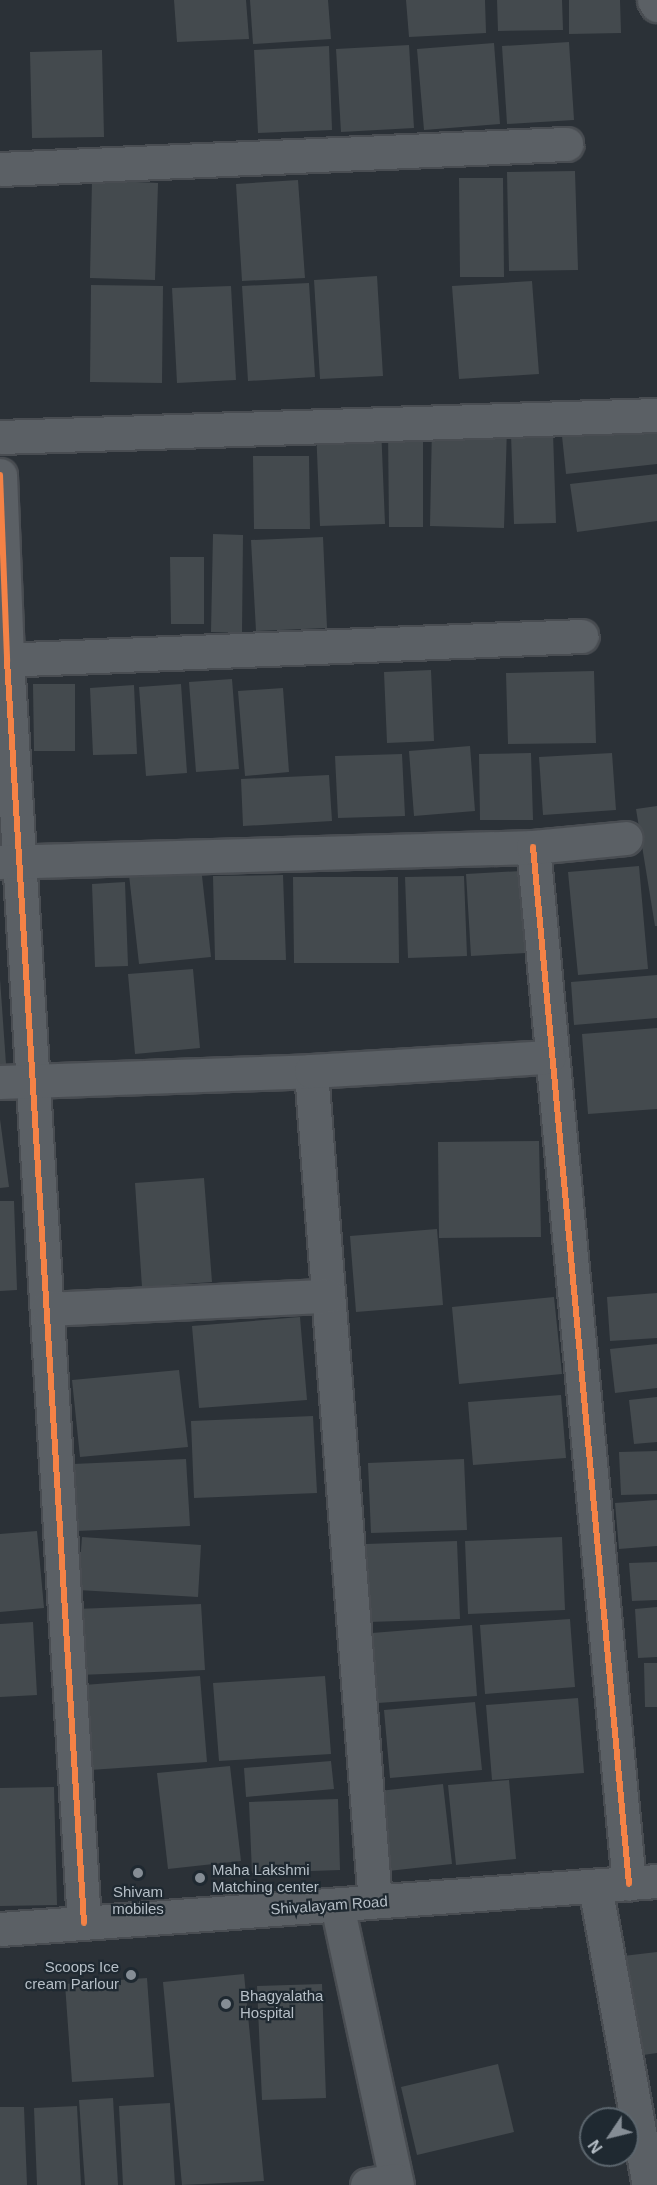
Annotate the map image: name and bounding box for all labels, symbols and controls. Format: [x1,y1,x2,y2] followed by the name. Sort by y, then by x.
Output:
[212,1860,319,1895] place label: Maha Lakshmi Matching center
[131,1866,145,1880] marker: Shivam mobiles
[193,1871,207,1885] marker: Maha Lakshmi Matching center
[112,1882,164,1917] place label: Shivam mobiles
[270,1892,388,1918] street label: Shivalayam Road
[25,1957,119,1992] place label: Scoops Ice cream Parlour
[124,1968,138,1982] marker: Scoops Ice cream Parlour
[240,1986,323,2021] place label: Bhagyalatha Hospital
[217,1995,235,2013] marker: Bhagyalatha Hospital
[579,2107,639,2167] north arrow
[585,2137,606,2156] text: N

